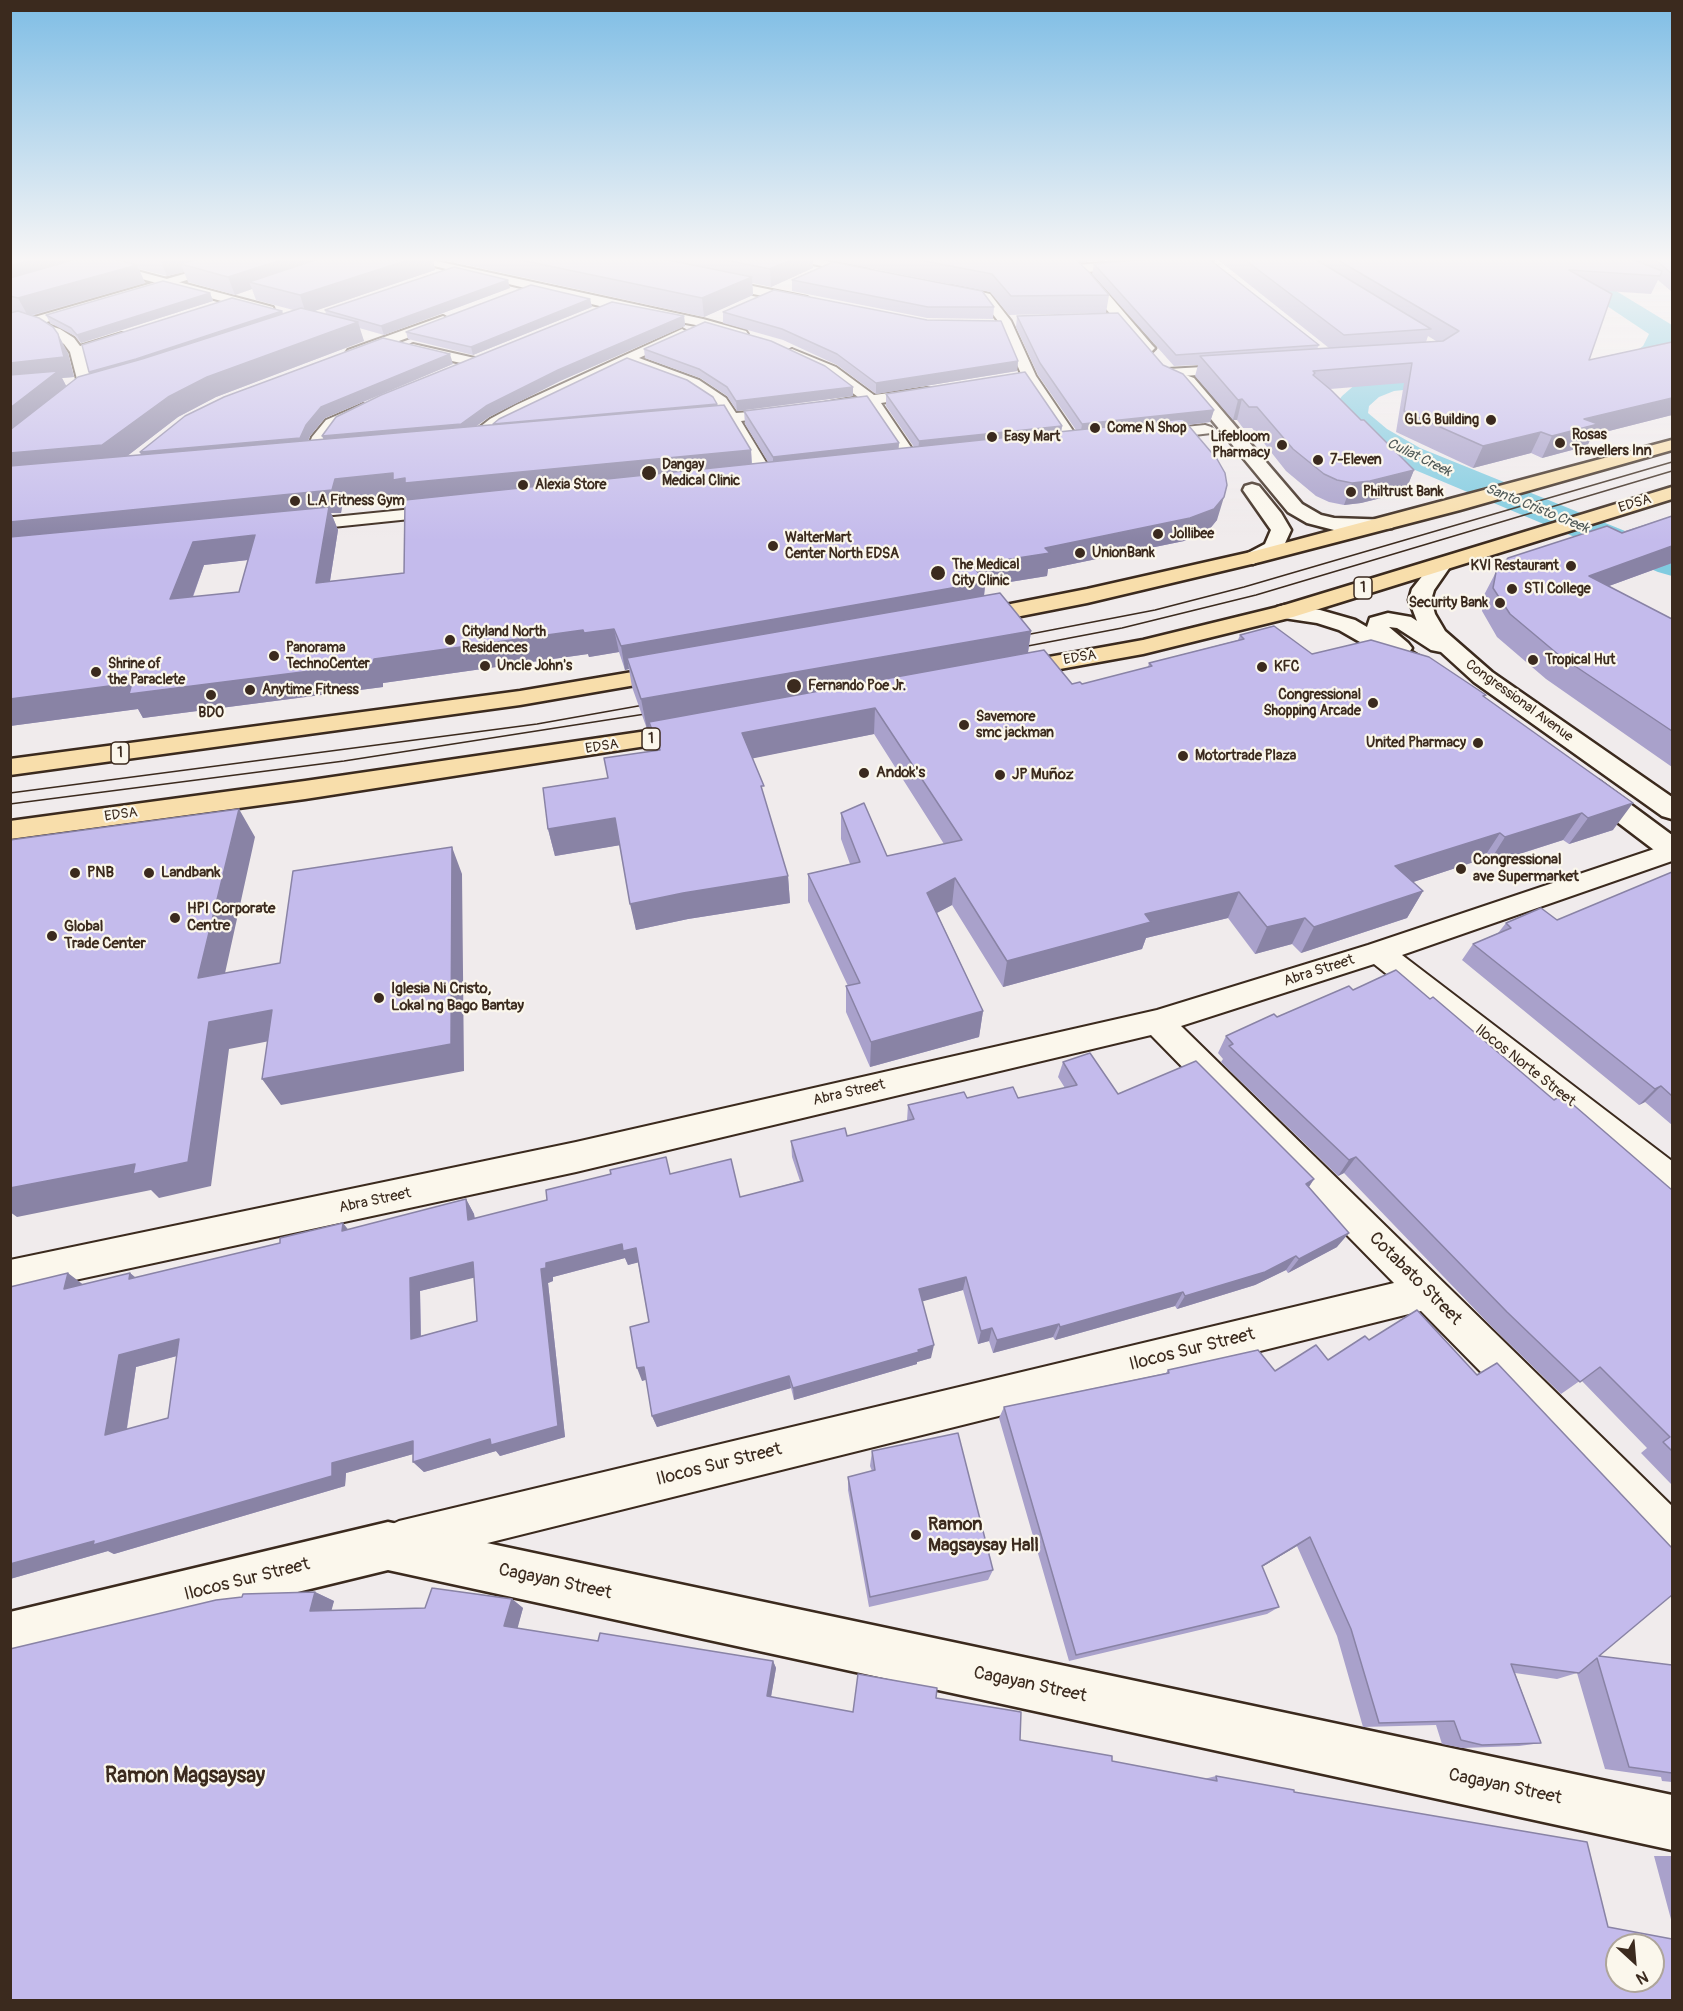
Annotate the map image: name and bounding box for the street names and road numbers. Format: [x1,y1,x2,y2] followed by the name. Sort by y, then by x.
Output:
[1617,491,1653,517] street label: EDSA
[1354,577,1372,599] road number: 1
[1062,647,1098,669] street label: EDSA
[1462,656,1576,746] street label: Congressional Avenue
[642,728,660,750] road number: 1
[584,736,620,758] street label: EDSA
[111,742,129,764] road number: 1
[103,804,139,826] street label: EDSA
[1281,951,1357,991] street label: Abra Street
[1471,1021,1579,1111] street label: Ilocos Norte Street
[811,1076,887,1110] street label: Abra Street
[337,1185,413,1217] street label: Abra Street
[1364,1228,1466,1330] street label: Cotabato Street
[1127,1324,1257,1376] street label: Ilocos Sur Street
[654,1439,784,1491] street label: Ilocos Sur Street
[182,1554,312,1606] street label: Ilocos Sur Street
[496,1559,614,1605] street label: Cagayan Street
[971,1662,1089,1708] street label: Cagayan Street
[1446,1764,1564,1810] street label: Cagayan Street

